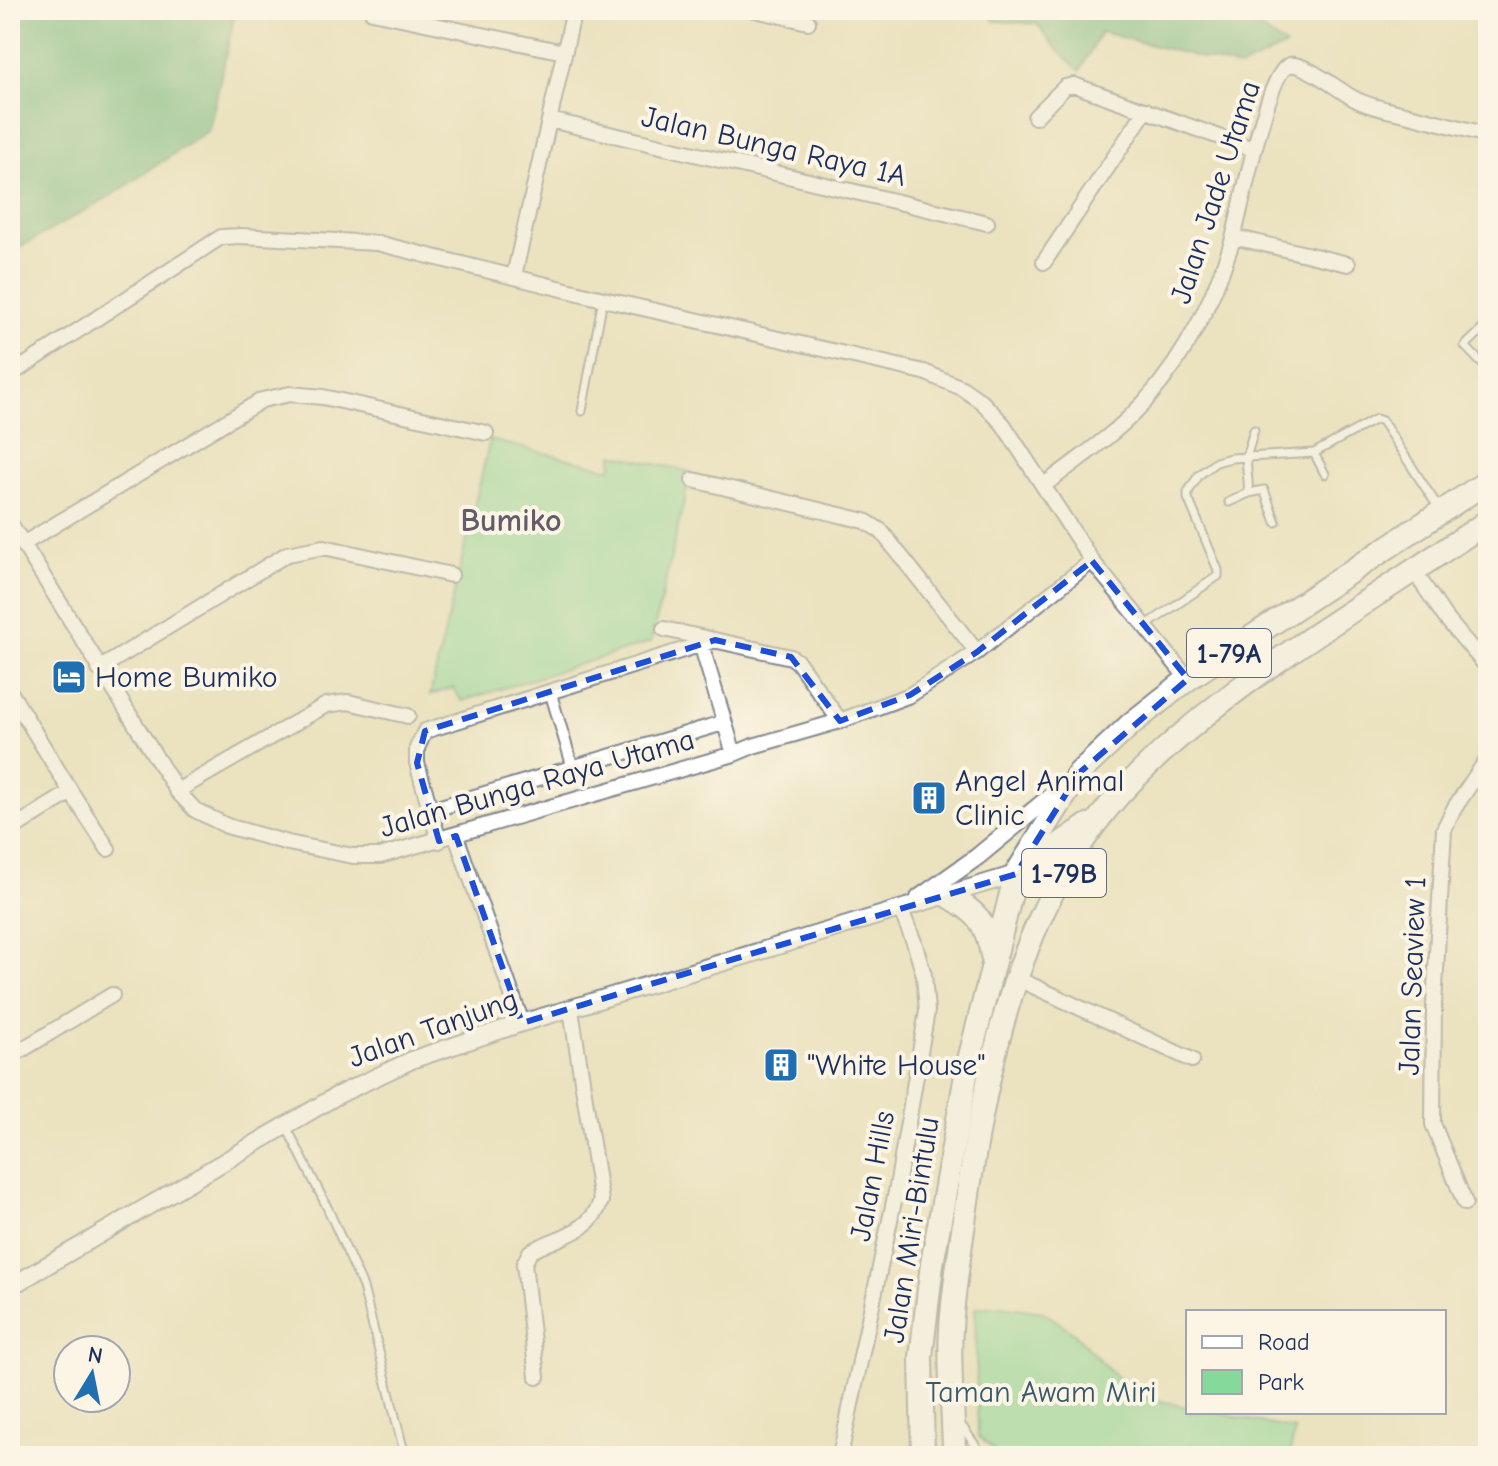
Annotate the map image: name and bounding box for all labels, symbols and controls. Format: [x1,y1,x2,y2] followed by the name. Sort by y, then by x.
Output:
[1163,76,1268,308] street label: Jalan Jade Utama
[638,99,910,194] street label: Jalan Bunga Raya 1A
[460,502,562,539] district label: Bumiko
[1187,629,1271,677] road number: 1-79A
[50,658,88,696] hotel icon: Home Bumiko
[95,660,278,695] place label: Home Bumiko
[376,722,698,845] street label: Jalan Bunga Raya Utama
[955,764,1124,833] place label: Angel Animal Clinic
[910,779,948,817] building icon: Angel Animal Clinic
[1022,849,1106,897] road number: 1-79B
[1392,876,1433,1076] street label: Jalan Seaview 1
[344,982,523,1075] street label: Jalan Tanjung
[762,1046,800,1084] building icon: "White House"
[807,1048,985,1083] place label: "White House"
[843,1108,902,1244] street label: Jalan Hills
[876,1115,947,1346] street label: Jalan Miri-Bintulu
[1186,1310,1446,1414] legend
[1258,1328,1310,1356] text: Road
[52,1334,132,1414] north arrow
[86,1341,105,1369] text: N
[1258,1368,1304,1396] text: Park
[925,1375,1157,1410] park label: Taman Awam Miri

